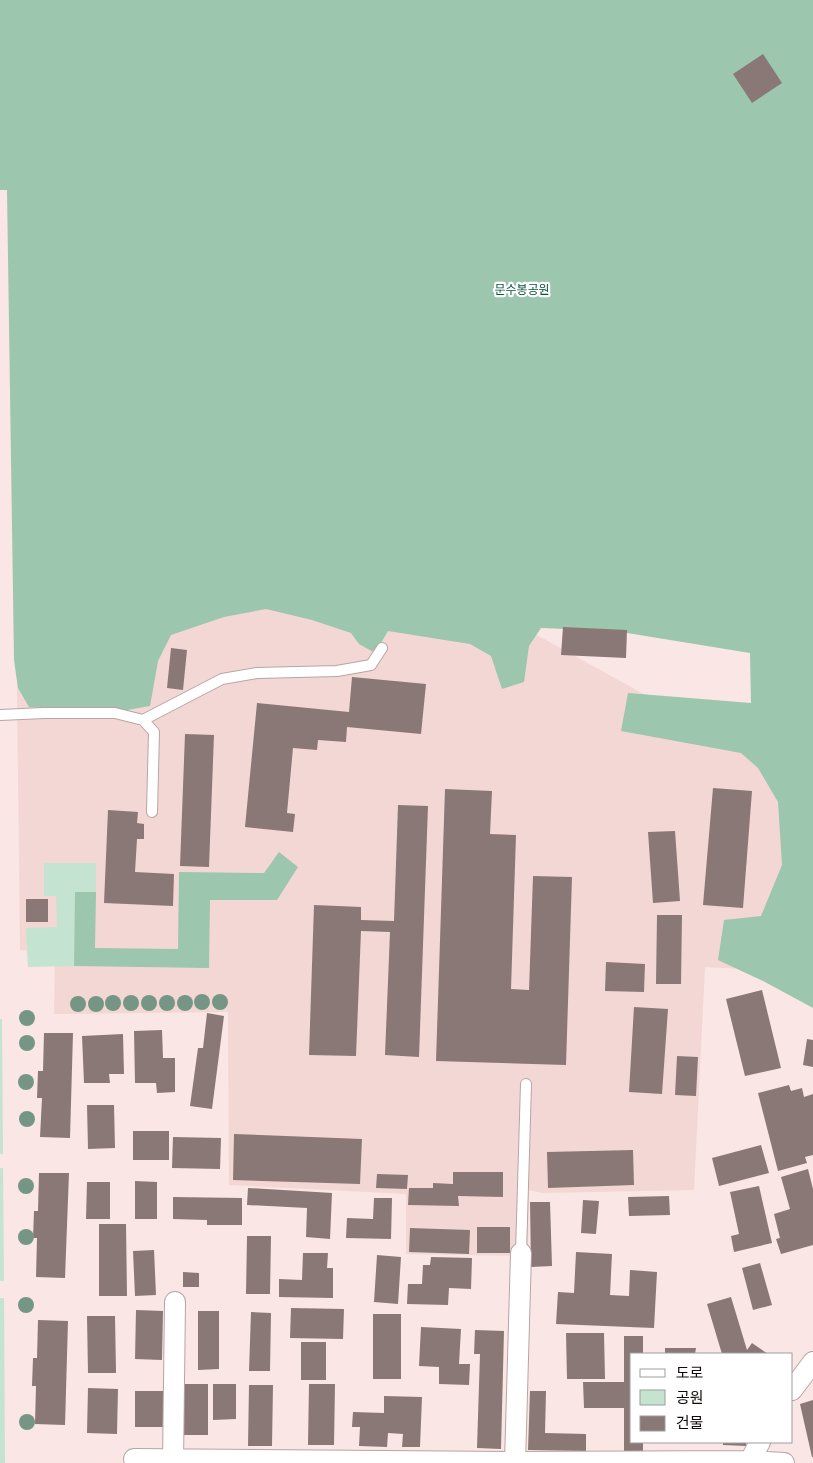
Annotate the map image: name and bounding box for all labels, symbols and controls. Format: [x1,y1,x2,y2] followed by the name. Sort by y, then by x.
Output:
[494,283,550,297] park label: 문수봉공원
[630,1353,793,1443] legend
[676,1364,704,1381] text: 도로
[676,1389,704,1406] text: 공원
[676,1414,704,1431] text: 건물

